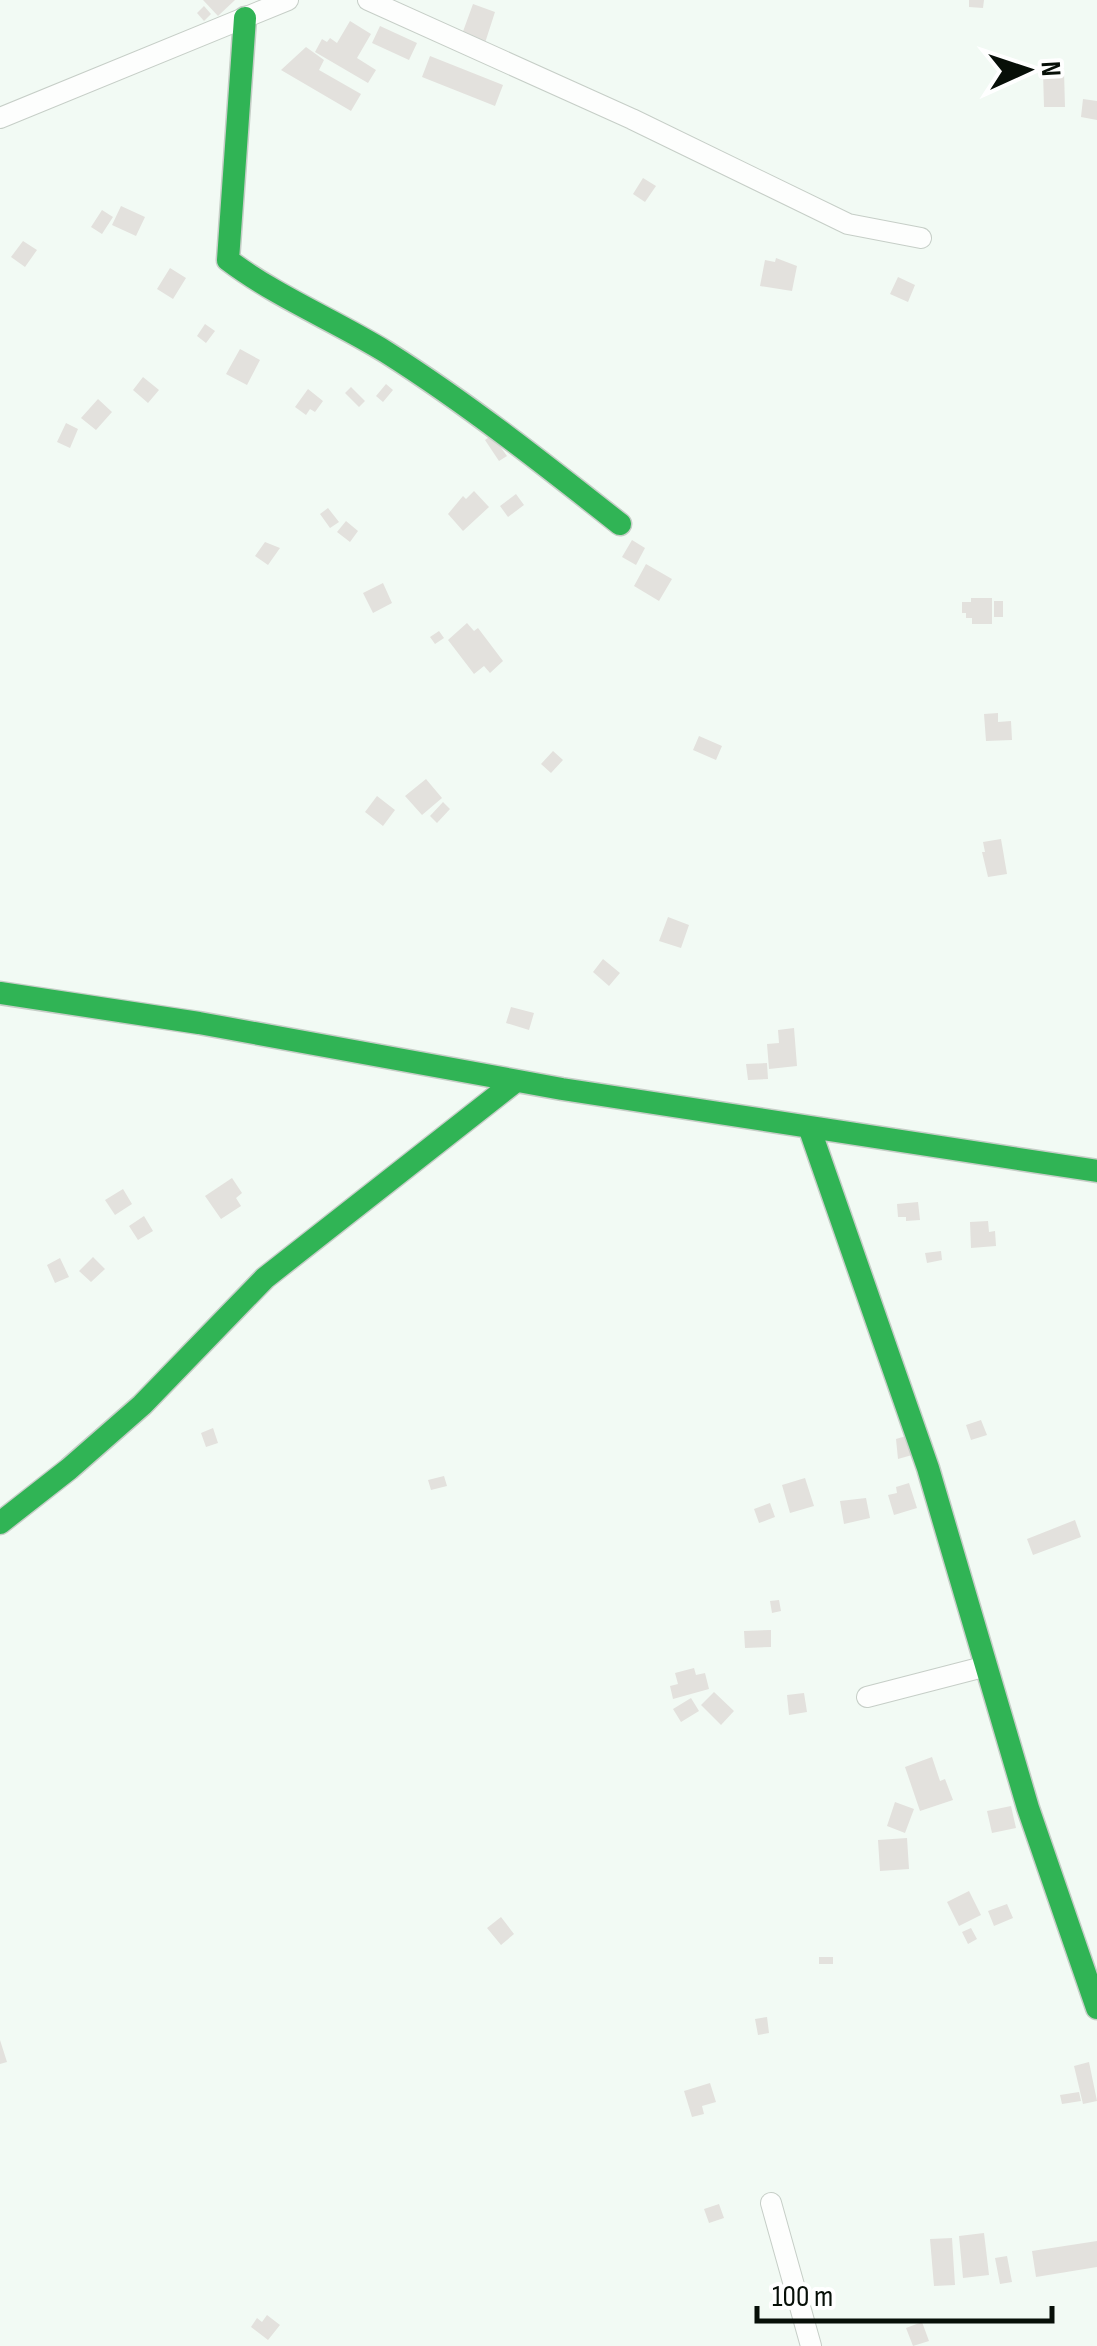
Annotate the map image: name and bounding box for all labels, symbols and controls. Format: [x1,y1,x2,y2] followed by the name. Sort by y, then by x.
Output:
[977,20,1077,120] north arrow
[1034,60,1067,77] text: N
[757,2261,1052,2323] scale bar
[772,2279,833,2315] text: 100 m

